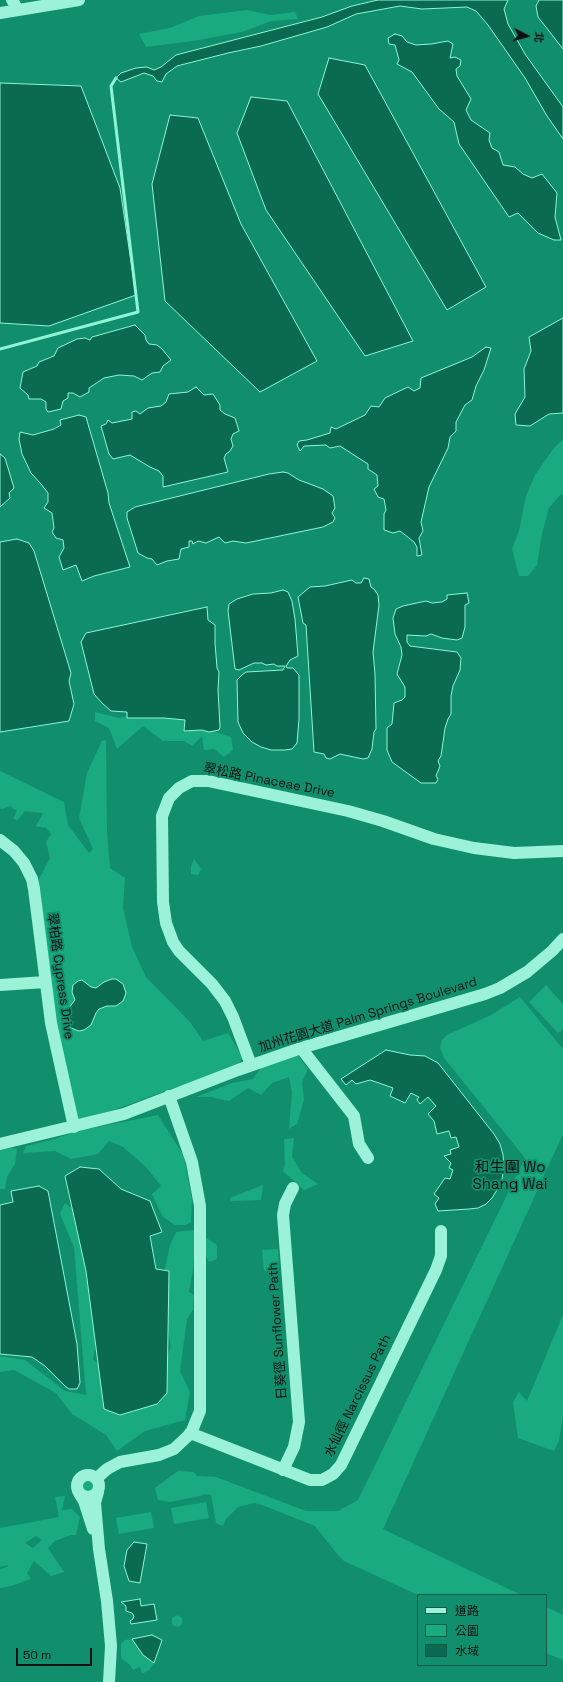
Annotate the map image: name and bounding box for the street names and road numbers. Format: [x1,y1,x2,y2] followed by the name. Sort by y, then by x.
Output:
[202,761,336,801] street label: 翠松路 Pinaceae Drive
[43,912,77,1040] street label: 翠柏路 Cypress Drive
[257,974,479,1056] street label: 加州花園大道 Palm Springs Boulevard
[265,1262,291,1400] street label: 日葵徑 Sunflower Path
[321,1332,395,1460] street label: 水仙徑 Narcissus Path

